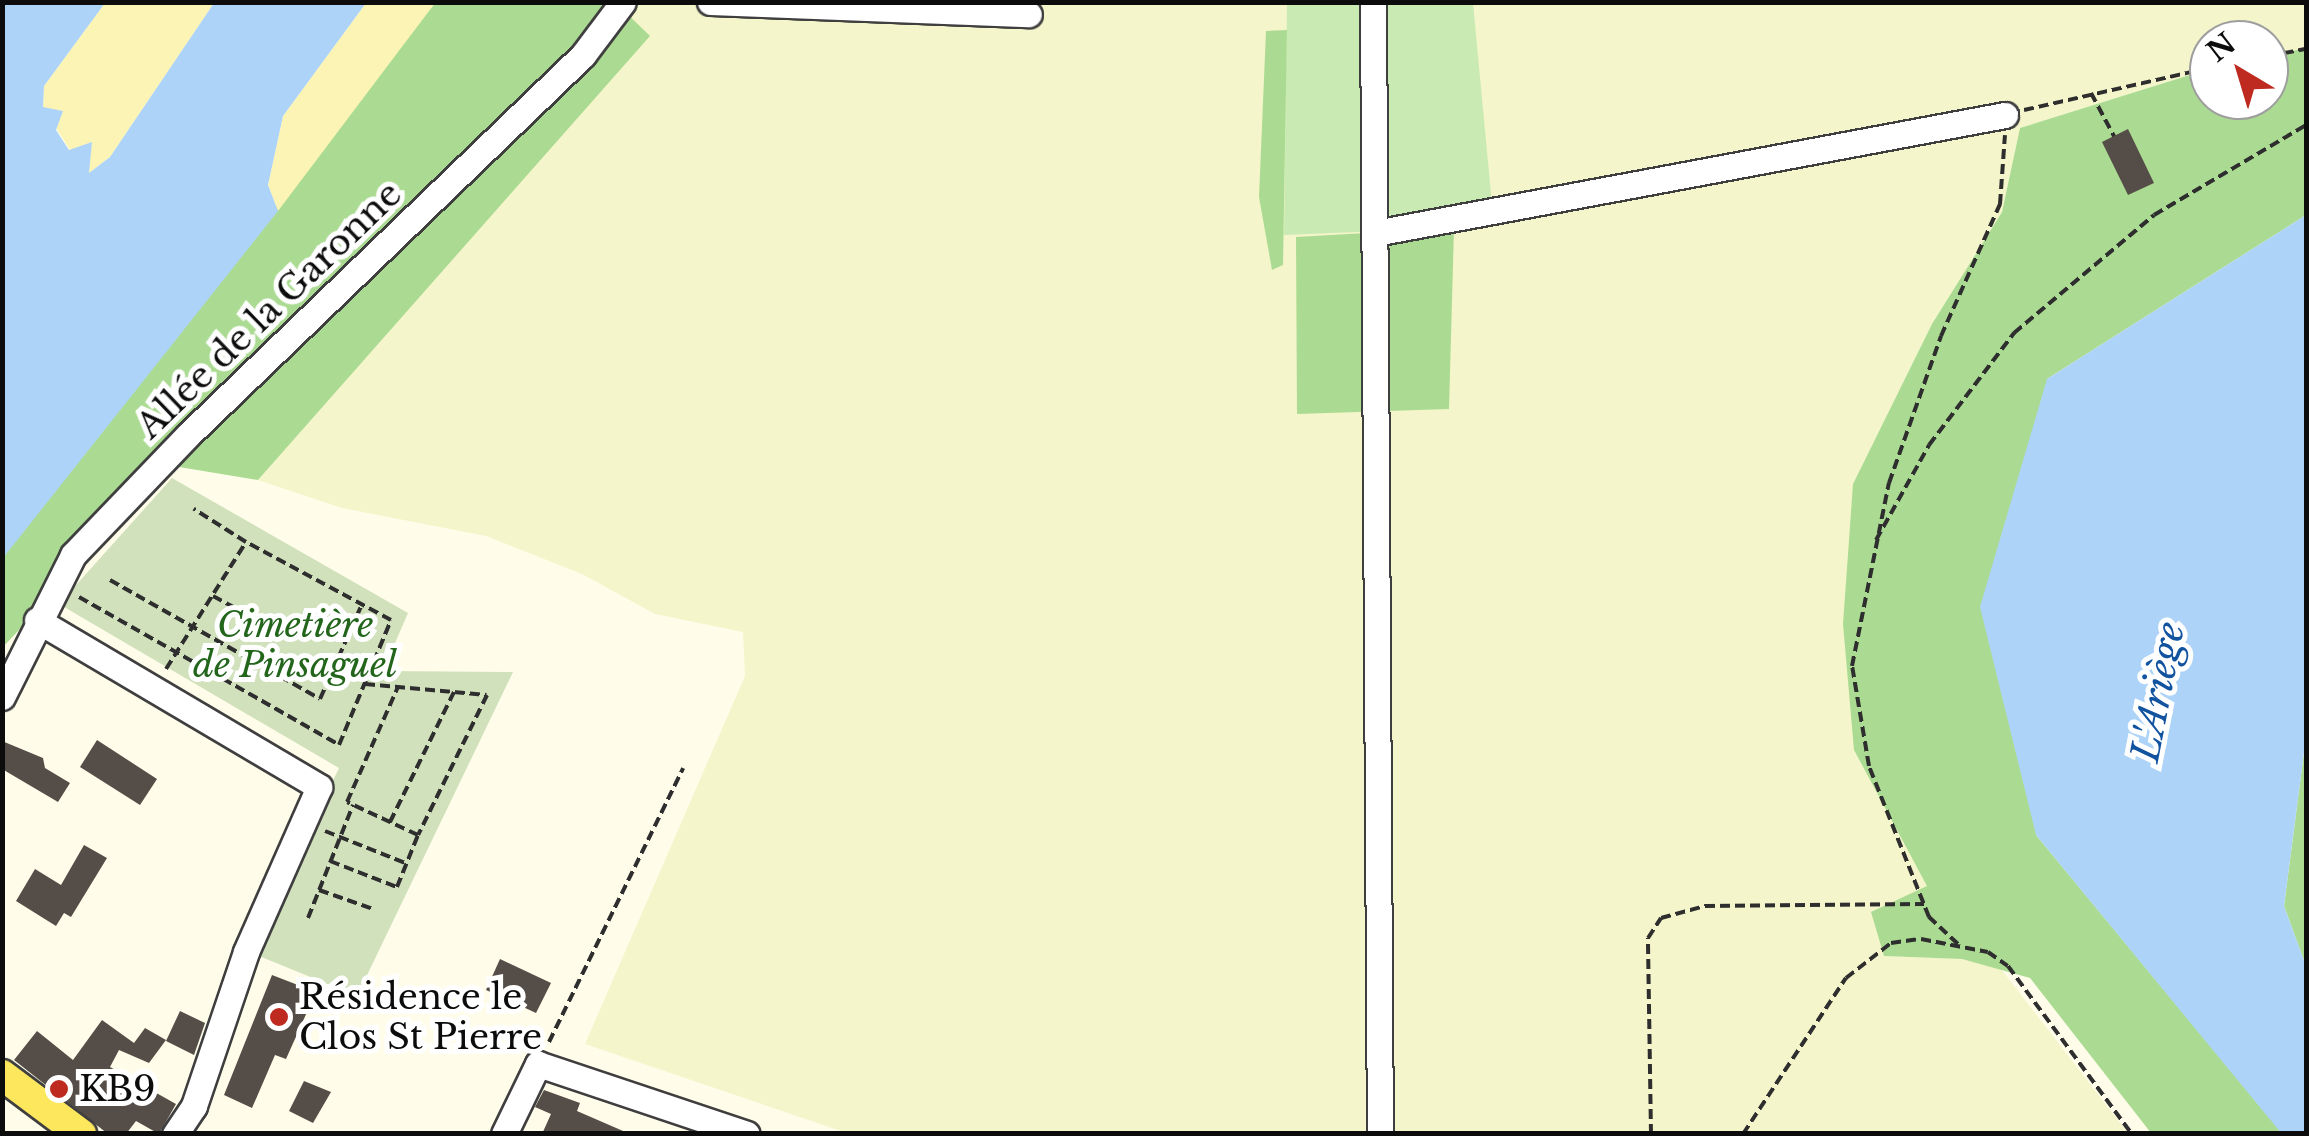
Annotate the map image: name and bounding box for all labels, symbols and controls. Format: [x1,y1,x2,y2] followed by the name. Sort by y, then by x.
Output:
[2189,20,2289,120] north arrow
[2200,26,2243,69] text: N
[128,173,410,447] street label: Allée de la Garonne
[193,604,397,686] park label: Cimetière de Pinsaguel
[2122,618,2194,766] water label: L'Ariège
[299,976,542,1058] place label: Résidence le Clos St Pierre
[268,1006,290,1028] marker: Résidence le Clos St Pierre
[79,1068,156,1110] place label: KB9
[48,1078,70,1100] marker: KB9

